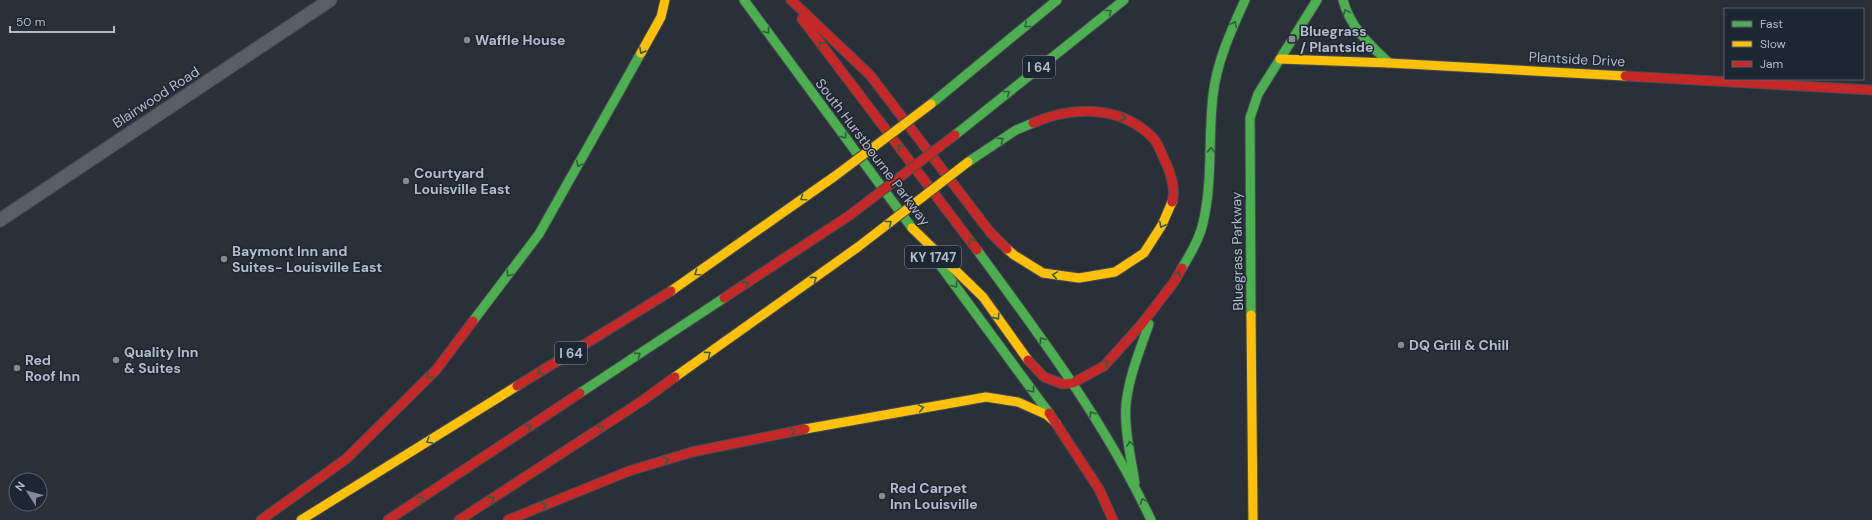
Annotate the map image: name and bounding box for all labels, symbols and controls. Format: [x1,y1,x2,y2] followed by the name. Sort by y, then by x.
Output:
[10,8,114,34] scale bar
[1724,8,1864,80] legend
[1105,9,1112,16] one-way arrow
[1343,9,1351,16] one-way arrow
[16,14,45,30] text: 50 m
[1760,16,1783,32] text: Fast
[1024,21,1032,28] one-way arrow
[1229,21,1237,28] one-way arrow
[1300,22,1373,56] place label: Bluegrass / Plantside
[762,27,769,34] one-way arrow
[475,31,566,49] place label: Waffle House
[1287,34,1297,44] marker: Bluegrass / Plantside
[462,35,472,45] marker: Waffle House
[1760,36,1786,52] text: Slow
[818,42,825,49] one-way arrow
[639,46,647,54] one-way arrow
[1528,47,1626,71] street label: Plantside Drive
[1023,56,1055,78] road number: I 64
[1760,56,1783,72] text: Jam
[109,62,203,132] street label: Blairwood Road
[812,75,934,229] street label: South Hurstbourne Parkway
[1003,91,1010,98] one-way arrow
[1119,113,1126,122] one-way arrow
[839,131,846,138] one-way arrow
[996,138,1003,145] one-way arrow
[897,144,905,151] one-way arrow
[1207,147,1215,153] one-way arrow
[576,160,583,167] one-way arrow
[414,164,510,198] place label: Courtyard Louisville East
[401,176,411,186] marker: Courtyard Louisville East
[1227,191,1247,311] street label: Bluegrass Parkway
[801,193,808,200] one-way arrow
[1159,220,1167,228] one-way arrow
[885,221,892,228] one-way arrow
[969,239,976,246] one-way arrow
[232,242,382,276] place label: Baymont Inn and Suites- Louisville East
[905,246,961,268] road number: KY 1747
[219,254,229,264] marker: Baymont Inn and Suites- Louisville East
[694,268,701,276] one-way arrow
[507,269,514,276] one-way arrow
[1051,271,1058,280] one-way arrow
[1174,271,1181,278] one-way arrow
[809,277,816,284] one-way arrow
[742,281,749,288] one-way arrow
[950,281,957,288] one-way arrow
[992,313,1000,320] one-way arrow
[1409,336,1509,354] place label: DQ Grill & Chill
[1040,338,1047,345] one-way arrow
[1396,340,1406,350] marker: DQ Grill & Chill
[555,342,587,364] road number: I 64
[124,343,198,377] place label: Quality Inn & Suites
[25,351,80,385] place label: Red Roof Inn
[703,352,710,359] one-way arrow
[633,353,640,360] one-way arrow
[111,355,121,365] marker: Quality Inn & Suites
[1102,361,1109,368] one-way arrow
[12,363,22,373] marker: Red Roof Inn
[537,368,544,375] one-way arrow
[426,371,434,379] one-way arrow
[1027,385,1034,392] one-way arrow
[918,404,924,413] one-way arrow
[1089,411,1097,418] one-way arrow
[525,424,532,432] one-way arrow
[597,425,604,433] one-way arrow
[790,428,796,436] one-way arrow
[426,436,433,443] one-way arrow
[1125,441,1134,447] one-way arrow
[662,456,669,465] one-way arrow
[8,472,48,512] north arrow
[12,479,28,493] text: N
[890,479,978,513] place label: Red Carpet Inn Louisville
[877,491,887,501] marker: Red Carpet Inn Louisville
[416,497,423,504] one-way arrow
[487,497,494,504] one-way arrow
[1140,498,1148,506] one-way arrow
[540,502,548,510] one-way arrow

